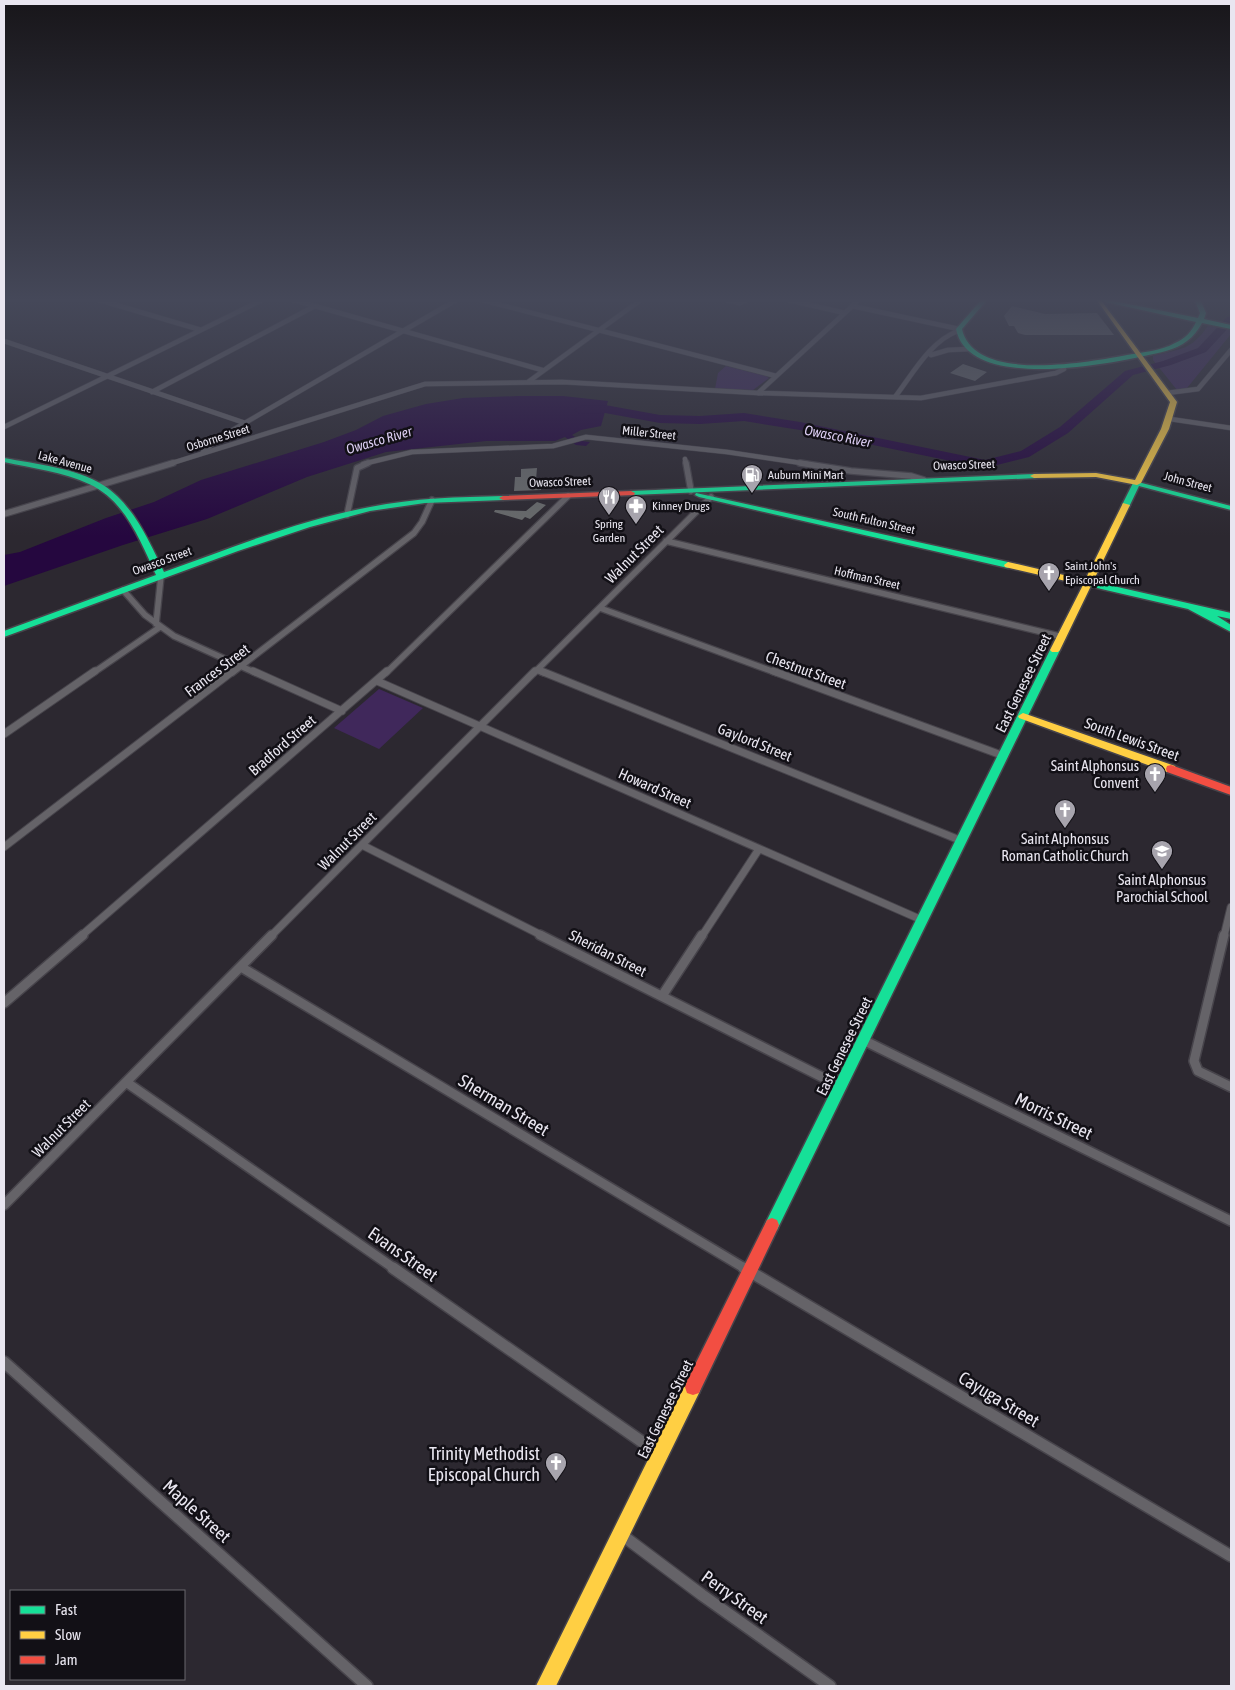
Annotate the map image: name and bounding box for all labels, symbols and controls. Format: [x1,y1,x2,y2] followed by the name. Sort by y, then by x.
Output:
[185,422,252,454] street label: Osborne Street
[803,422,874,450] water label: Owasco River
[344,423,415,457] water label: Owasco River
[621,423,677,443] street label: Miller Street
[36,448,94,476] street label: Lake Avenue
[933,457,996,473] street label: Owasco Street
[740,463,764,494] fuel station icon: Auburn Mini Mart
[768,468,844,482] place label: Auburn Mini Mart
[1162,469,1214,495] street label: John Street
[529,474,592,490] street label: Owasco Street
[597,485,621,516] restaurant icon: Spring Garden
[624,494,648,525] pharmacy icon: Kinney Drugs
[652,499,710,513] place label: Kinney Drugs
[832,505,917,537] street label: South Fulton Street
[593,517,625,545] place label: Spring Garden
[601,521,667,587] street label: Walnut Street
[131,544,194,578] street label: Owasco Street
[1065,559,1140,587] place label: Saint John's Episcopal Church
[1037,561,1061,592] church icon: Saint John's Episcopal Church
[833,564,902,592] street label: Hoffman Street
[992,631,1054,735] street label: East Genesee Street
[181,640,253,700] street label: Frances Street
[764,648,848,692] street label: Chestnut Street
[245,711,319,779] street label: Bradford Street
[1082,714,1182,764] street label: South Lewis Street
[715,719,795,765] street label: Gaylord Street
[1051,757,1139,791] place label: Saint Alphonsus Convent
[1143,762,1167,793] church icon: Saint Alphonsus Convent
[616,764,694,812] street label: Howard Street
[1053,798,1077,829] church icon: Saint Alphonsus Roman Catholic Church
[314,808,380,874] street label: Walnut Street
[1001,830,1129,864] place label: Saint Alphonsus Roman Catholic Church
[1150,839,1174,870] school or university icon: Saint Alphonsus Parochial School
[1116,871,1208,905] place label: Saint Alphonsus Parochial School
[566,926,650,980] street label: Sheridan Street
[813,994,875,1098] street label: East Genesee Street
[455,1070,553,1140] street label: Sherman Street
[1012,1088,1096,1144] street label: Morris Street
[28,1095,94,1161] street label: Walnut Street
[364,1222,442,1286] street label: Evans Street
[634,1357,696,1461] street label: East Genesee Street
[955,1367,1043,1431] street label: Cayuga Street
[428,1443,540,1485] place label: Trinity Methodist Episcopal Church
[544,1451,568,1482] church icon: Trinity Methodist Episcopal Church
[159,1475,235,1547] street label: Maple Street
[698,1566,772,1628] street label: Perry Street
[10,1590,185,1680] legend
[55,1601,77,1618] text: Fast
[55,1626,81,1643] text: Slow
[55,1651,78,1668] text: Jam

